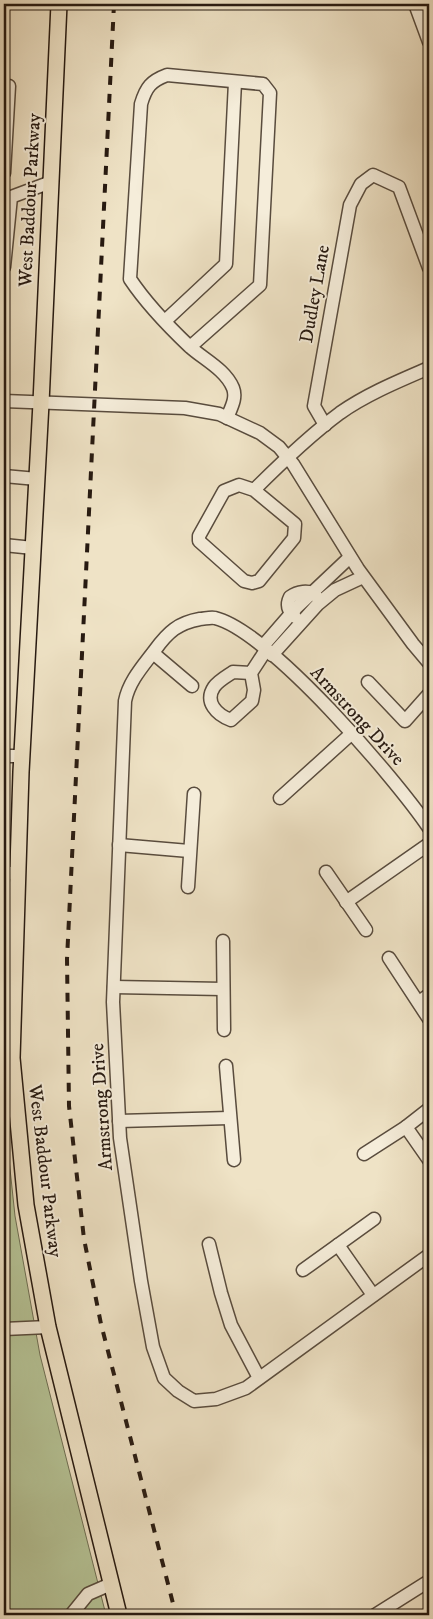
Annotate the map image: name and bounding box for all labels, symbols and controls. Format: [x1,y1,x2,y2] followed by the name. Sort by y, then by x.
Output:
[14,112,46,289] street label: West Baddour Parkway
[295,243,335,345] street label: Dudley Lane
[305,661,409,771] street label: Armstrong Drive
[86,1042,118,1172] street label: Armstrong Drive
[23,1082,67,1260] street label: West Baddour Parkway

